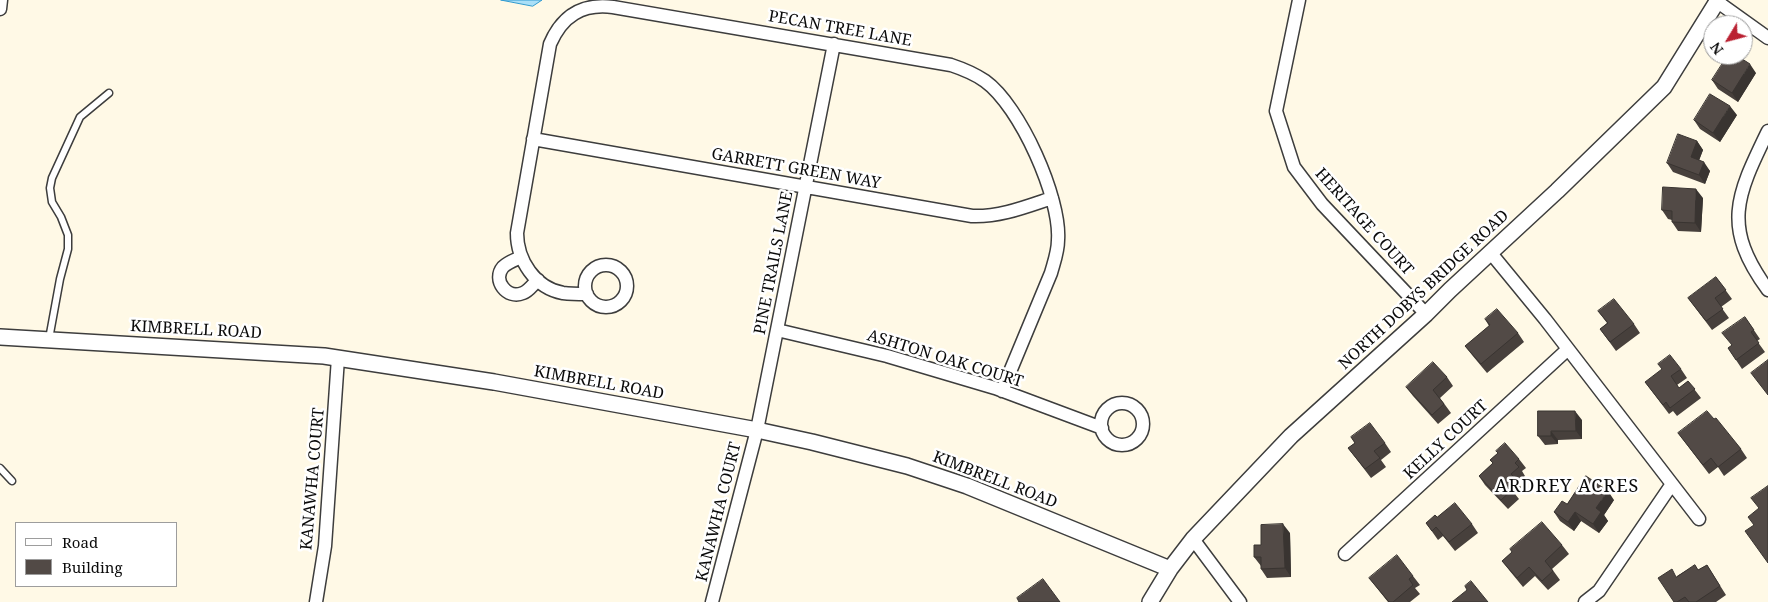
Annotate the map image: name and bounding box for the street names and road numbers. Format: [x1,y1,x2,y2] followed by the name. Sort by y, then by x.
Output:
[767,7,913,51] street label: PECAN TREE LANE
[710,145,882,193] street label: GARRETT GREEN WAY
[1311,164,1417,280] street label: HERITAGE COURT
[751,190,797,336] street label: PINE TRAILS LANE
[1335,206,1513,374] street label: NORTH DOBYS BRIDGE ROAD
[130,317,262,343] street label: KIMBRELL ROAD
[865,326,1025,392] street label: ASHTON OAK COURT
[532,362,666,404] street label: KIMBRELL ROAD
[1400,396,1492,484] street label: KELLY COURT
[297,407,329,551] street label: KANAWHA COURT
[692,440,746,584] street label: KANAWHA COURT
[930,447,1060,513] street label: KIMBRELL ROAD

